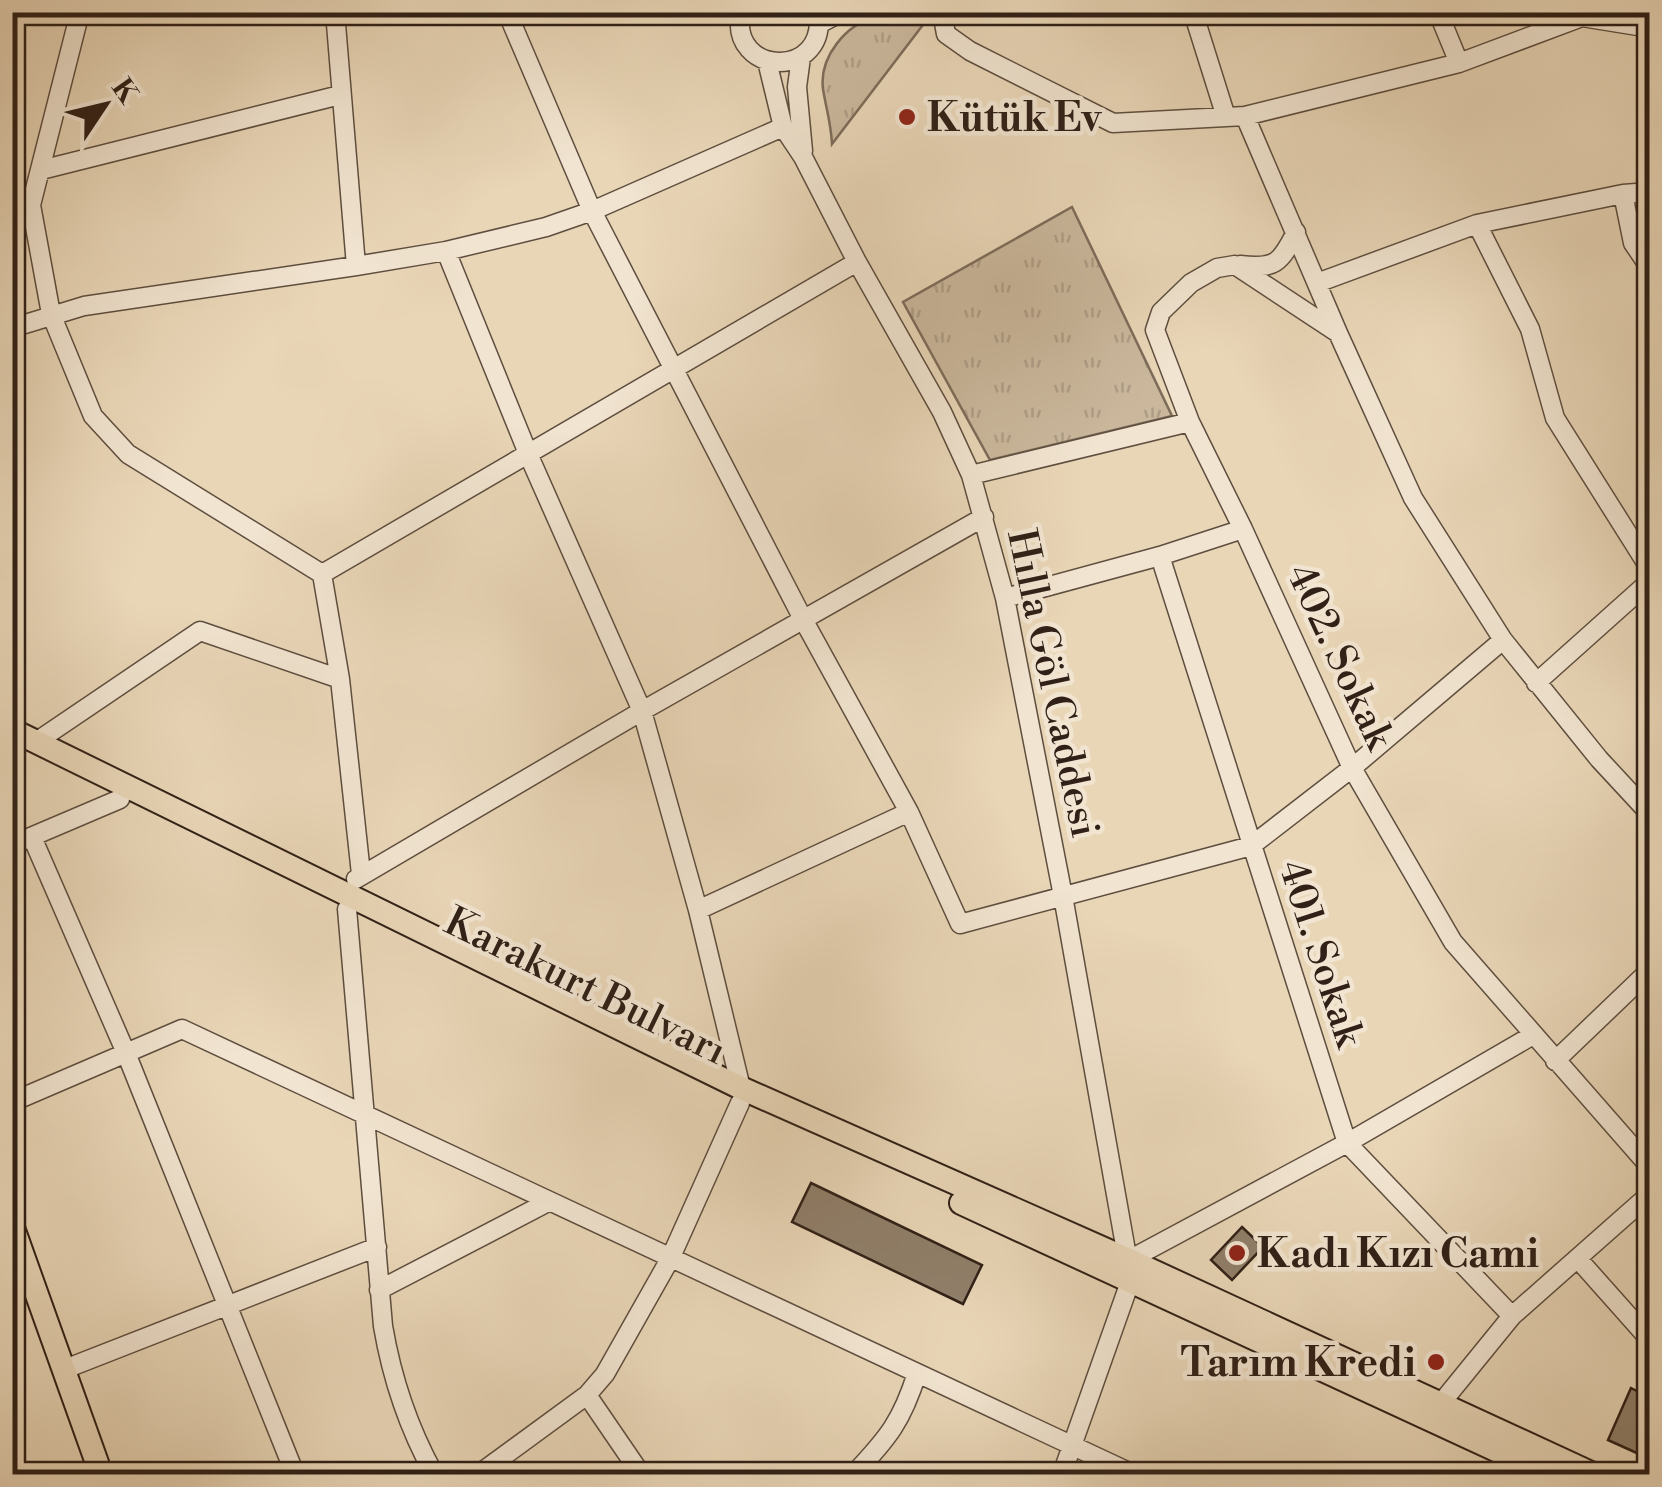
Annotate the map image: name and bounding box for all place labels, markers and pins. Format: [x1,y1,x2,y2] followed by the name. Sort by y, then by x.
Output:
[927,94,1103,144] place label: Kütük Ev
[896,106,918,128] marker: Kütük Ev
[1257,1230,1539,1280] place label: Kadı Kızı Cami
[1226,1242,1248,1264] marker: Kadı Kızı Cami
[1181,1339,1416,1389] place label: Tarım Kredi
[1425,1351,1447,1373] marker: Tarım Kredi

